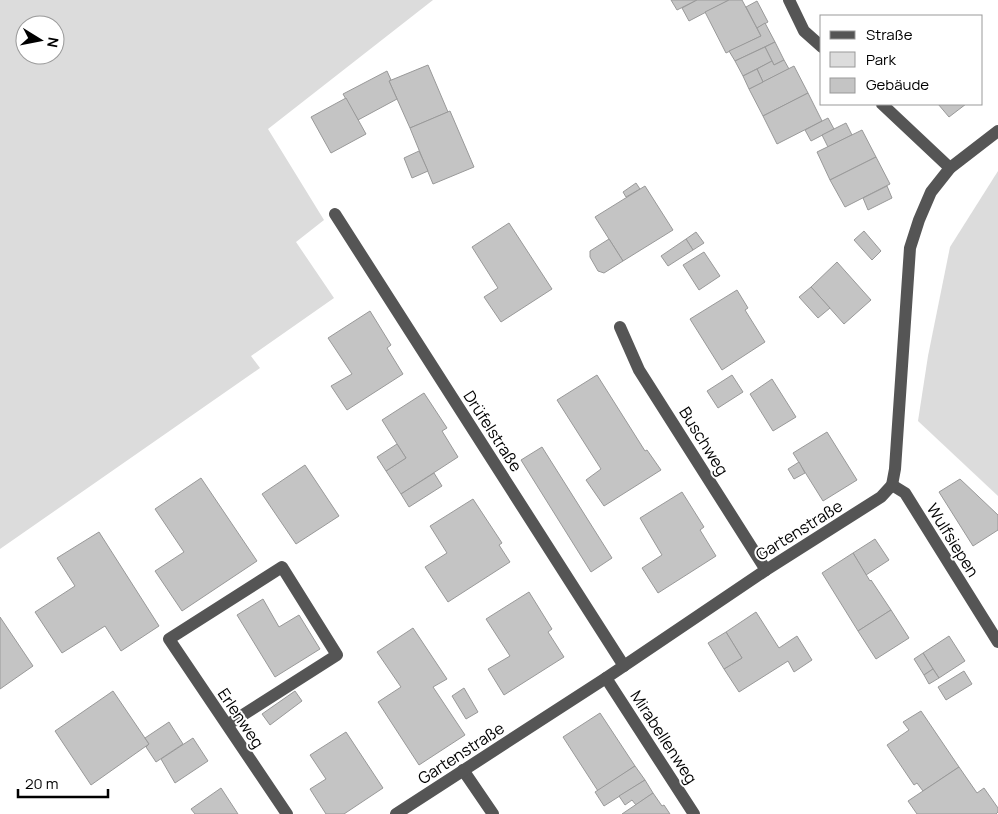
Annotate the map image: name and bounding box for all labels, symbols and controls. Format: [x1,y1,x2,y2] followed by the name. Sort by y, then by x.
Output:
[15,15,65,65] north arrow
[820,15,983,105] legend
[866,24,913,45] text: Straße
[43,36,64,49] text: N
[866,49,896,70] text: Park
[866,74,929,95] text: Gebäude
[459,386,527,476] street label: Drüfelstraße
[674,403,734,479] street label: Buschweg
[751,495,847,565] street label: Gartenstraße
[922,499,984,581] street label: Wulfsiepen
[213,684,269,752] street label: Erlenweg
[626,686,702,788] street label: Mirabellenweg
[414,717,508,789] street label: Gartenstraße
[18,766,108,798] scale bar
[25,773,58,794] text: 20 m

